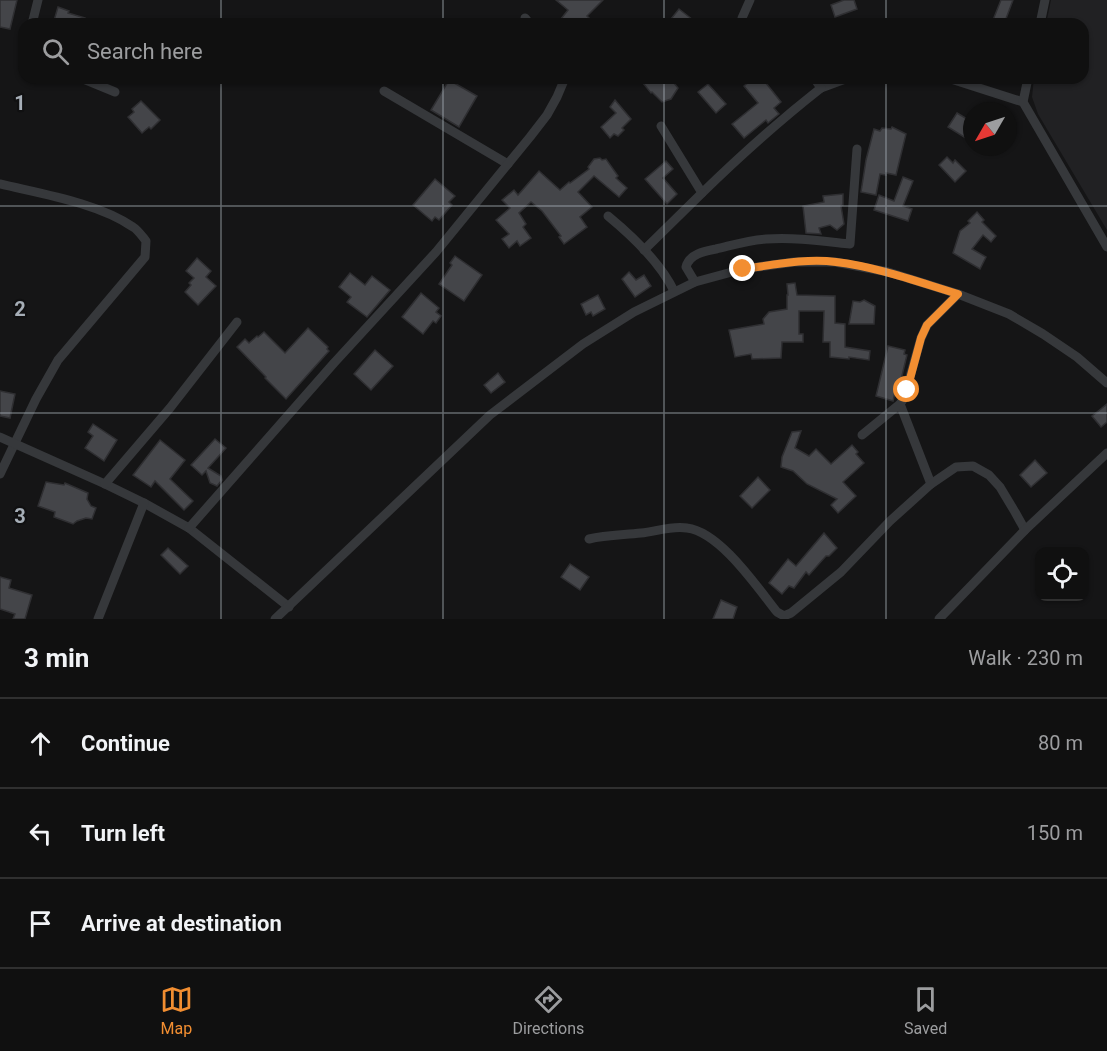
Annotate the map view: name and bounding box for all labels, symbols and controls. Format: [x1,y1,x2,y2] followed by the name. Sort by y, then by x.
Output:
[18,18,1089,84] search box
[39,35,72,68] icon: search
[87,39,203,64] text: Search here
[14,91,26,115] text: 1
[963,102,1017,156] north arrow
[729,255,755,281] route end
[14,297,26,321] text: 2
[893,376,919,402] route start
[14,504,26,528] text: 3
[1035,547,1089,601] map controls
[1035,547,1089,601] button: locate
[24,643,89,673] text: 3 min
[968,646,1083,670] text: Walk · 230 m
[24,727,57,760] icon: ahead
[81,731,170,756] text: Continue
[1038,731,1083,755] text: 80 m
[24,817,57,850] icon: left
[81,821,165,846] text: Turn left
[1027,821,1083,845] text: 150 m
[24,907,57,940] icon: arrive
[81,911,282,936] text: Arrive at destination
[160,983,193,1038] tab: Map
[512,983,584,1038] tab: Directions
[904,983,947,1038] tab: Saved

